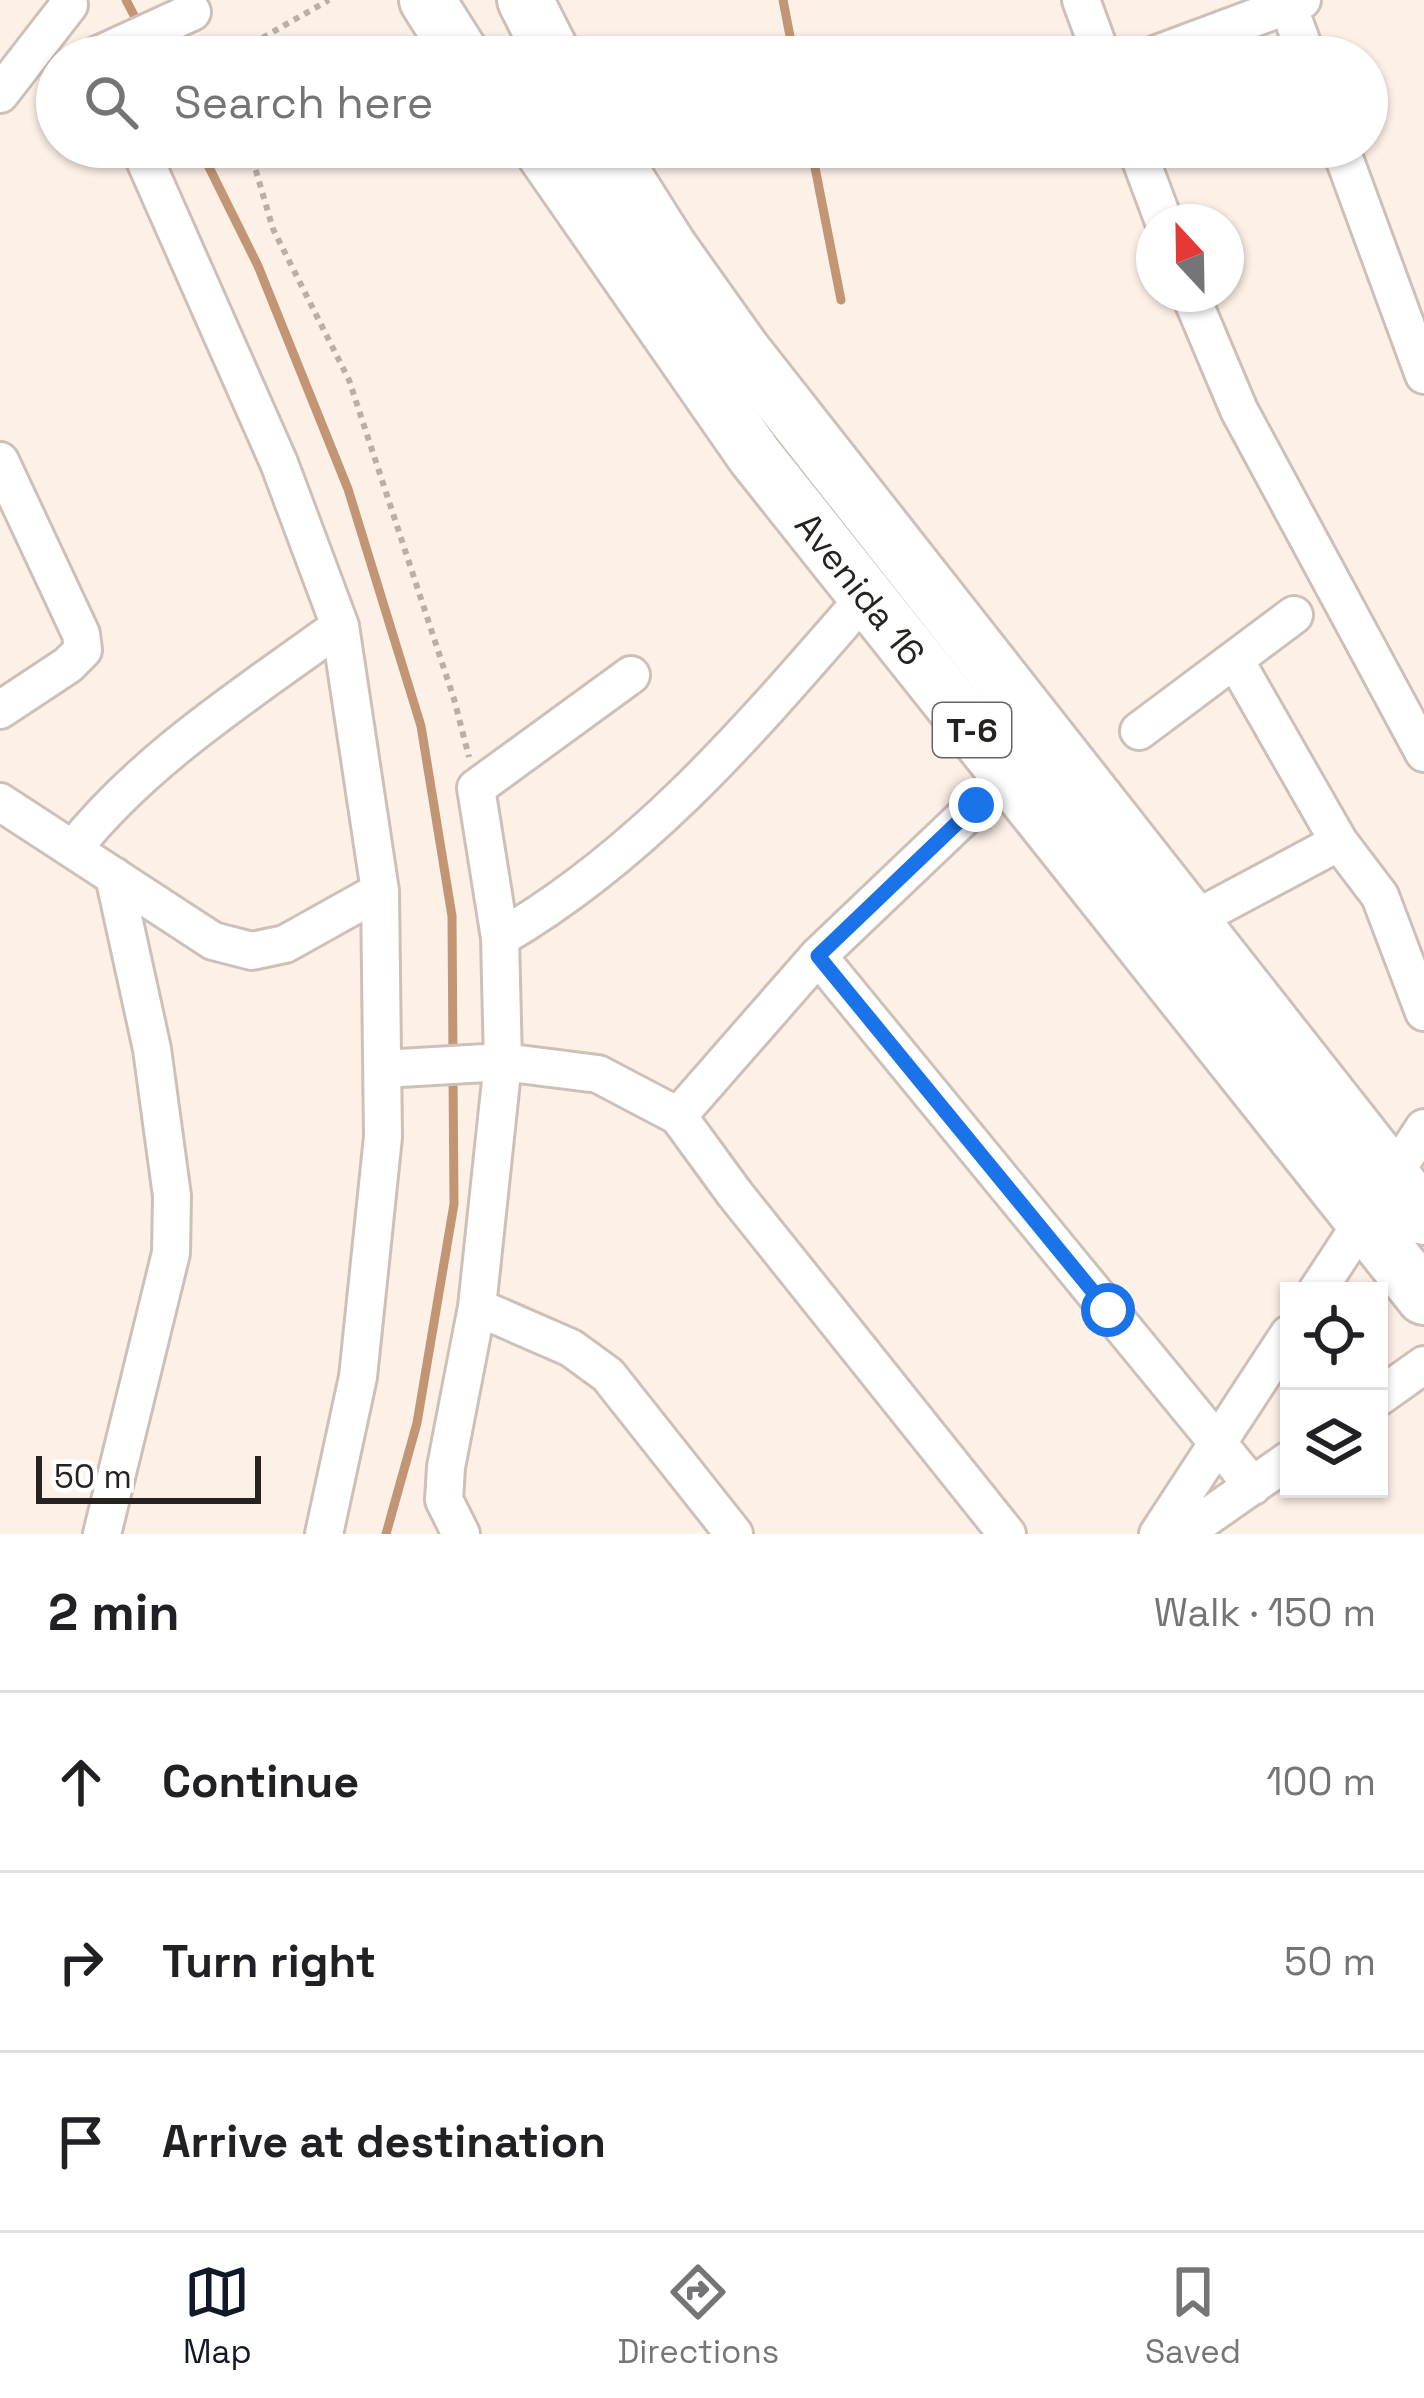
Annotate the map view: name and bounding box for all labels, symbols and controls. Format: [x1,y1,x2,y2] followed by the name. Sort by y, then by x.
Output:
[36,36,1388,168] search box
[78,69,144,135] icon: search
[174,74,433,131] text: Search here
[1136,204,1244,312] north arrow
[785,503,935,675] street label: Avenida 16
[933,703,1011,757] road number: T-6
[949,778,1003,832] route end
[1280,1282,1388,1498] map controls
[1280,1282,1388,1390] button: locate
[1081,1283,1135,1337] route start
[1280,1390,1388,1498] button: layers
[36,1450,261,1503] scale bar
[54,1456,132,1498] text: 50 m
[48,1580,180,1645] text: 2 min
[1154,1588,1376,1637] text: Walk · 150 m
[48,1749,114,1815] icon: ahead
[162,1753,359,1810] text: Continue
[1266,1757,1376,1806] text: 100 m
[48,1929,114,1995] icon: right
[162,1933,376,1990] text: Turn right
[1284,1937,1376,1986] text: 50 m
[48,2109,114,2175] icon: arrive
[162,2113,606,2170] text: Arrive at destination
[183,2259,252,2373] tab: Map
[617,2259,779,2373] tab: Directions
[1145,2259,1241,2373] tab: Saved

